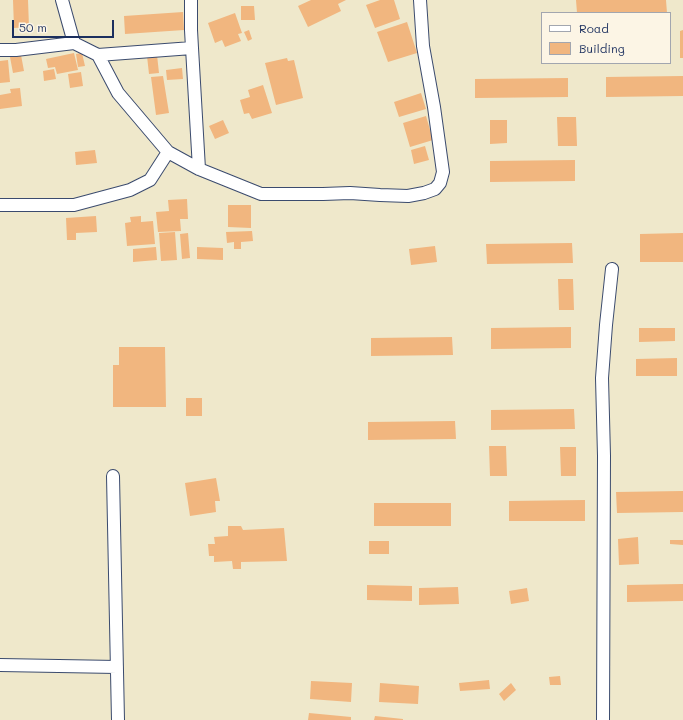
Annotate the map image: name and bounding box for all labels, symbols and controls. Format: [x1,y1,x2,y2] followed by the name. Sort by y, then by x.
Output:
[14,12,116,38] scale bar
[541,12,671,64] legend
[19,19,47,35] text: 50 m
[579,20,609,36] text: Road
[579,40,625,56] text: Building

